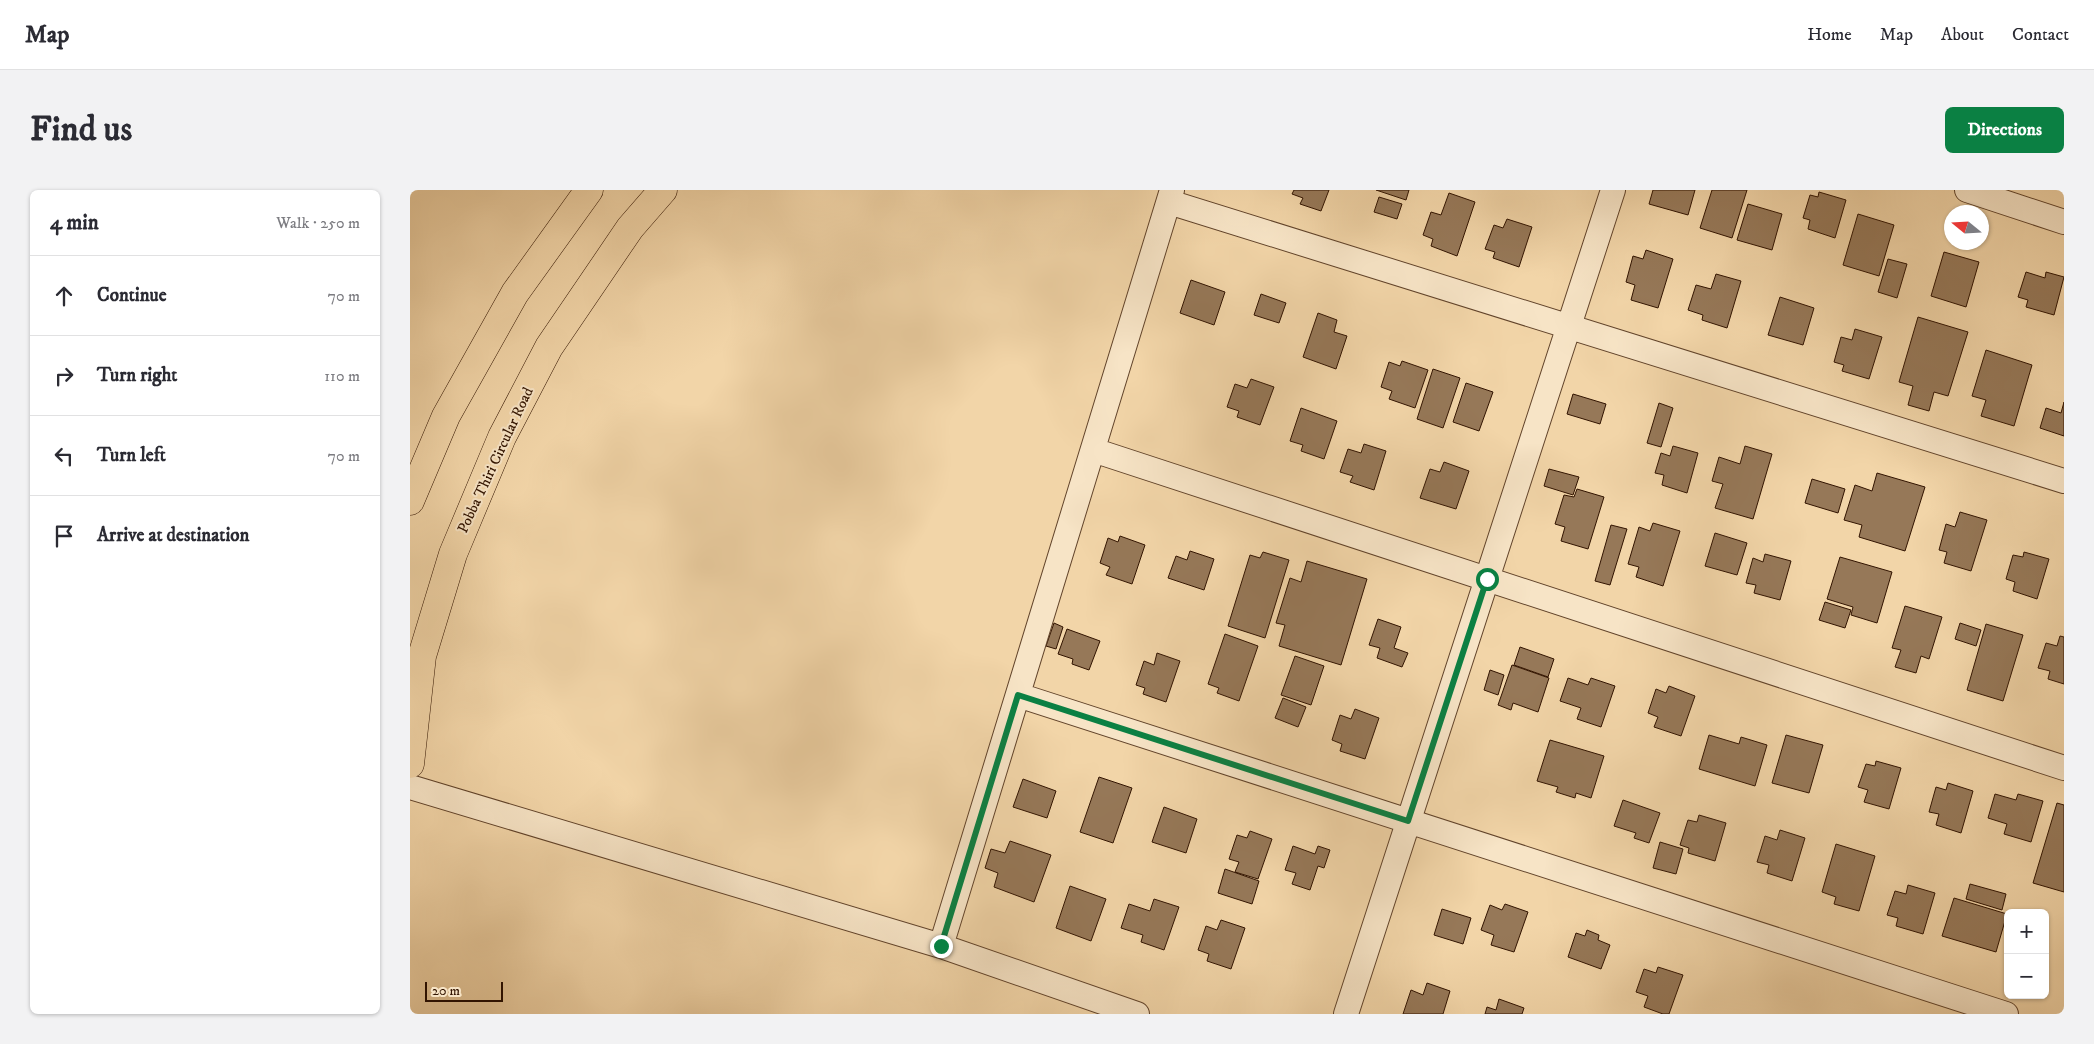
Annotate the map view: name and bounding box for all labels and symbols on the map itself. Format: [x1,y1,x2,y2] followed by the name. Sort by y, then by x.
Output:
[1944,205,1989,250] north arrow
[453,384,538,536] street label: Pobba Thiri Circular Road
[1476,568,1499,591] route start
[930,935,953,958] route end
[425,979,502,1002] scale bar

